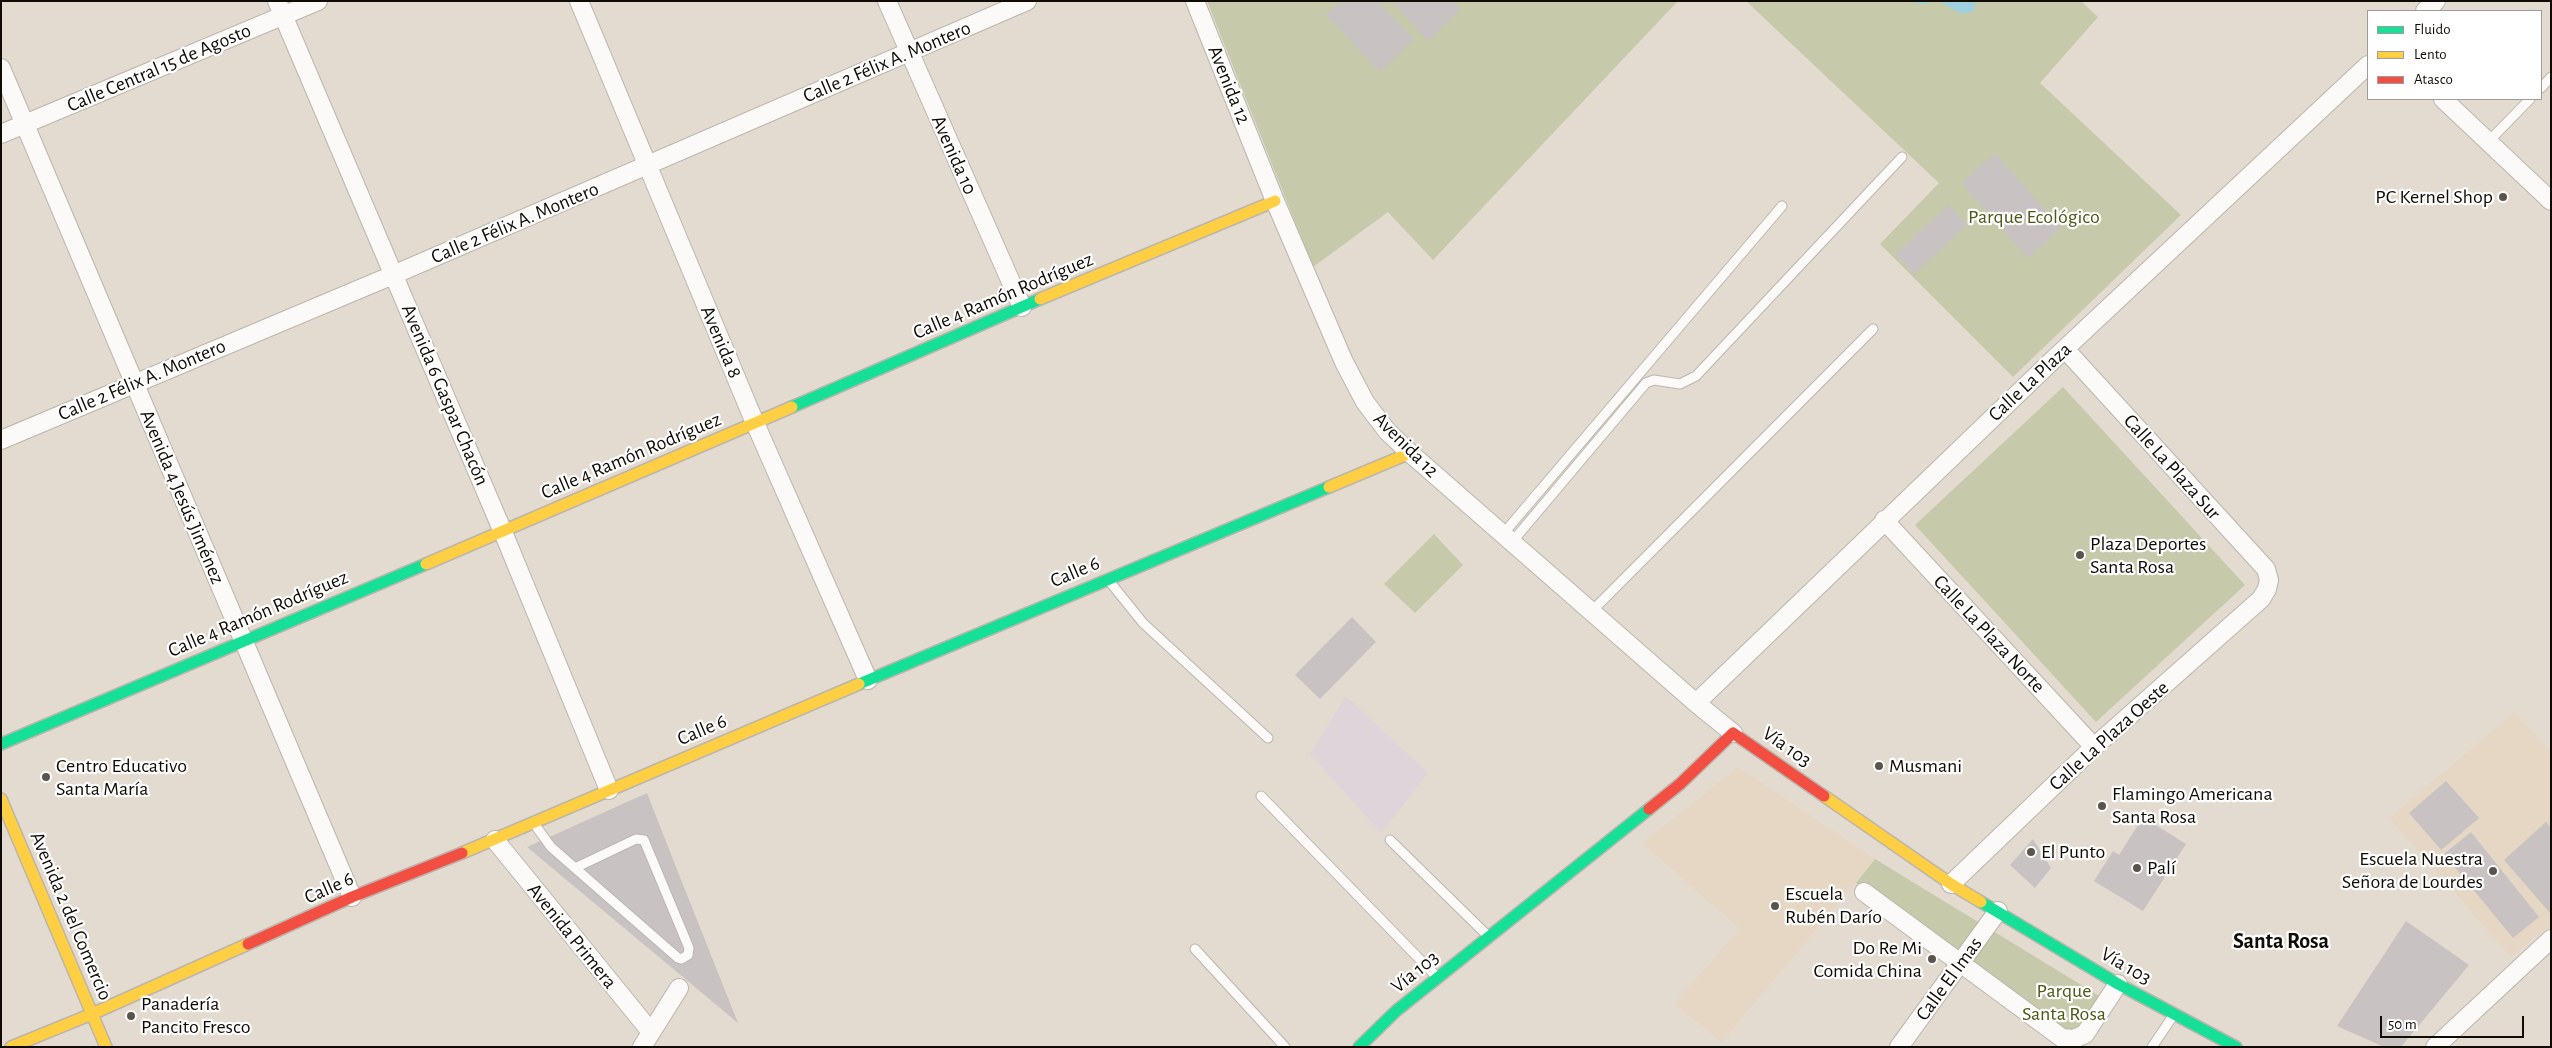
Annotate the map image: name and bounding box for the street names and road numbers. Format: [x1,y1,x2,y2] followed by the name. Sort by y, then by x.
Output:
[800,16,974,108] street label: Calle 2 Félix A. Montero
[63,18,255,118] street label: Calle Central 15 de Agosto
[1202,42,1256,128] street label: Avenida 12
[926,112,982,198] street label: Avenida 10
[428,177,602,269] street label: Calle 2 Félix A. Montero
[909,247,1097,345] street label: Calle 4 Ramón Rodríguez
[396,301,494,489] street label: Avenida 6 Gaspar Chacón
[695,302,747,382] street label: Avenida 8
[55,334,229,426] street label: Calle 2 Félix A. Montero
[1983,337,2077,427] street label: Calle La Plaza
[134,406,230,588] street label: Avenida 4 Jesús Jiménez
[537,407,725,505] street label: Calle 4 Ramón Rodríguez
[1368,407,1444,483] street label: Avenida 12
[2118,409,2226,525] street label: Calle La Plaza Sur
[1047,551,1103,593] street label: Calle 6
[164,565,352,663] street label: Calle 4 Ramón Rodríguez
[1928,570,2050,698] street label: Calle La Plaza Norte
[2044,676,2174,796] street label: Calle La Plaza Oeste
[674,709,730,751] street label: Calle 6
[1758,722,1816,772] street label: Vía 103
[25,828,117,1004] street label: Avenida 2 del Comercio
[301,867,357,909] street label: Calle 6
[522,878,622,994] street label: Avenida Primera
[1911,932,1987,1026] street label: Calle El Imas
[2096,942,2156,990] street label: Vía 103
[1386,946,1444,998] street label: Vía 103

